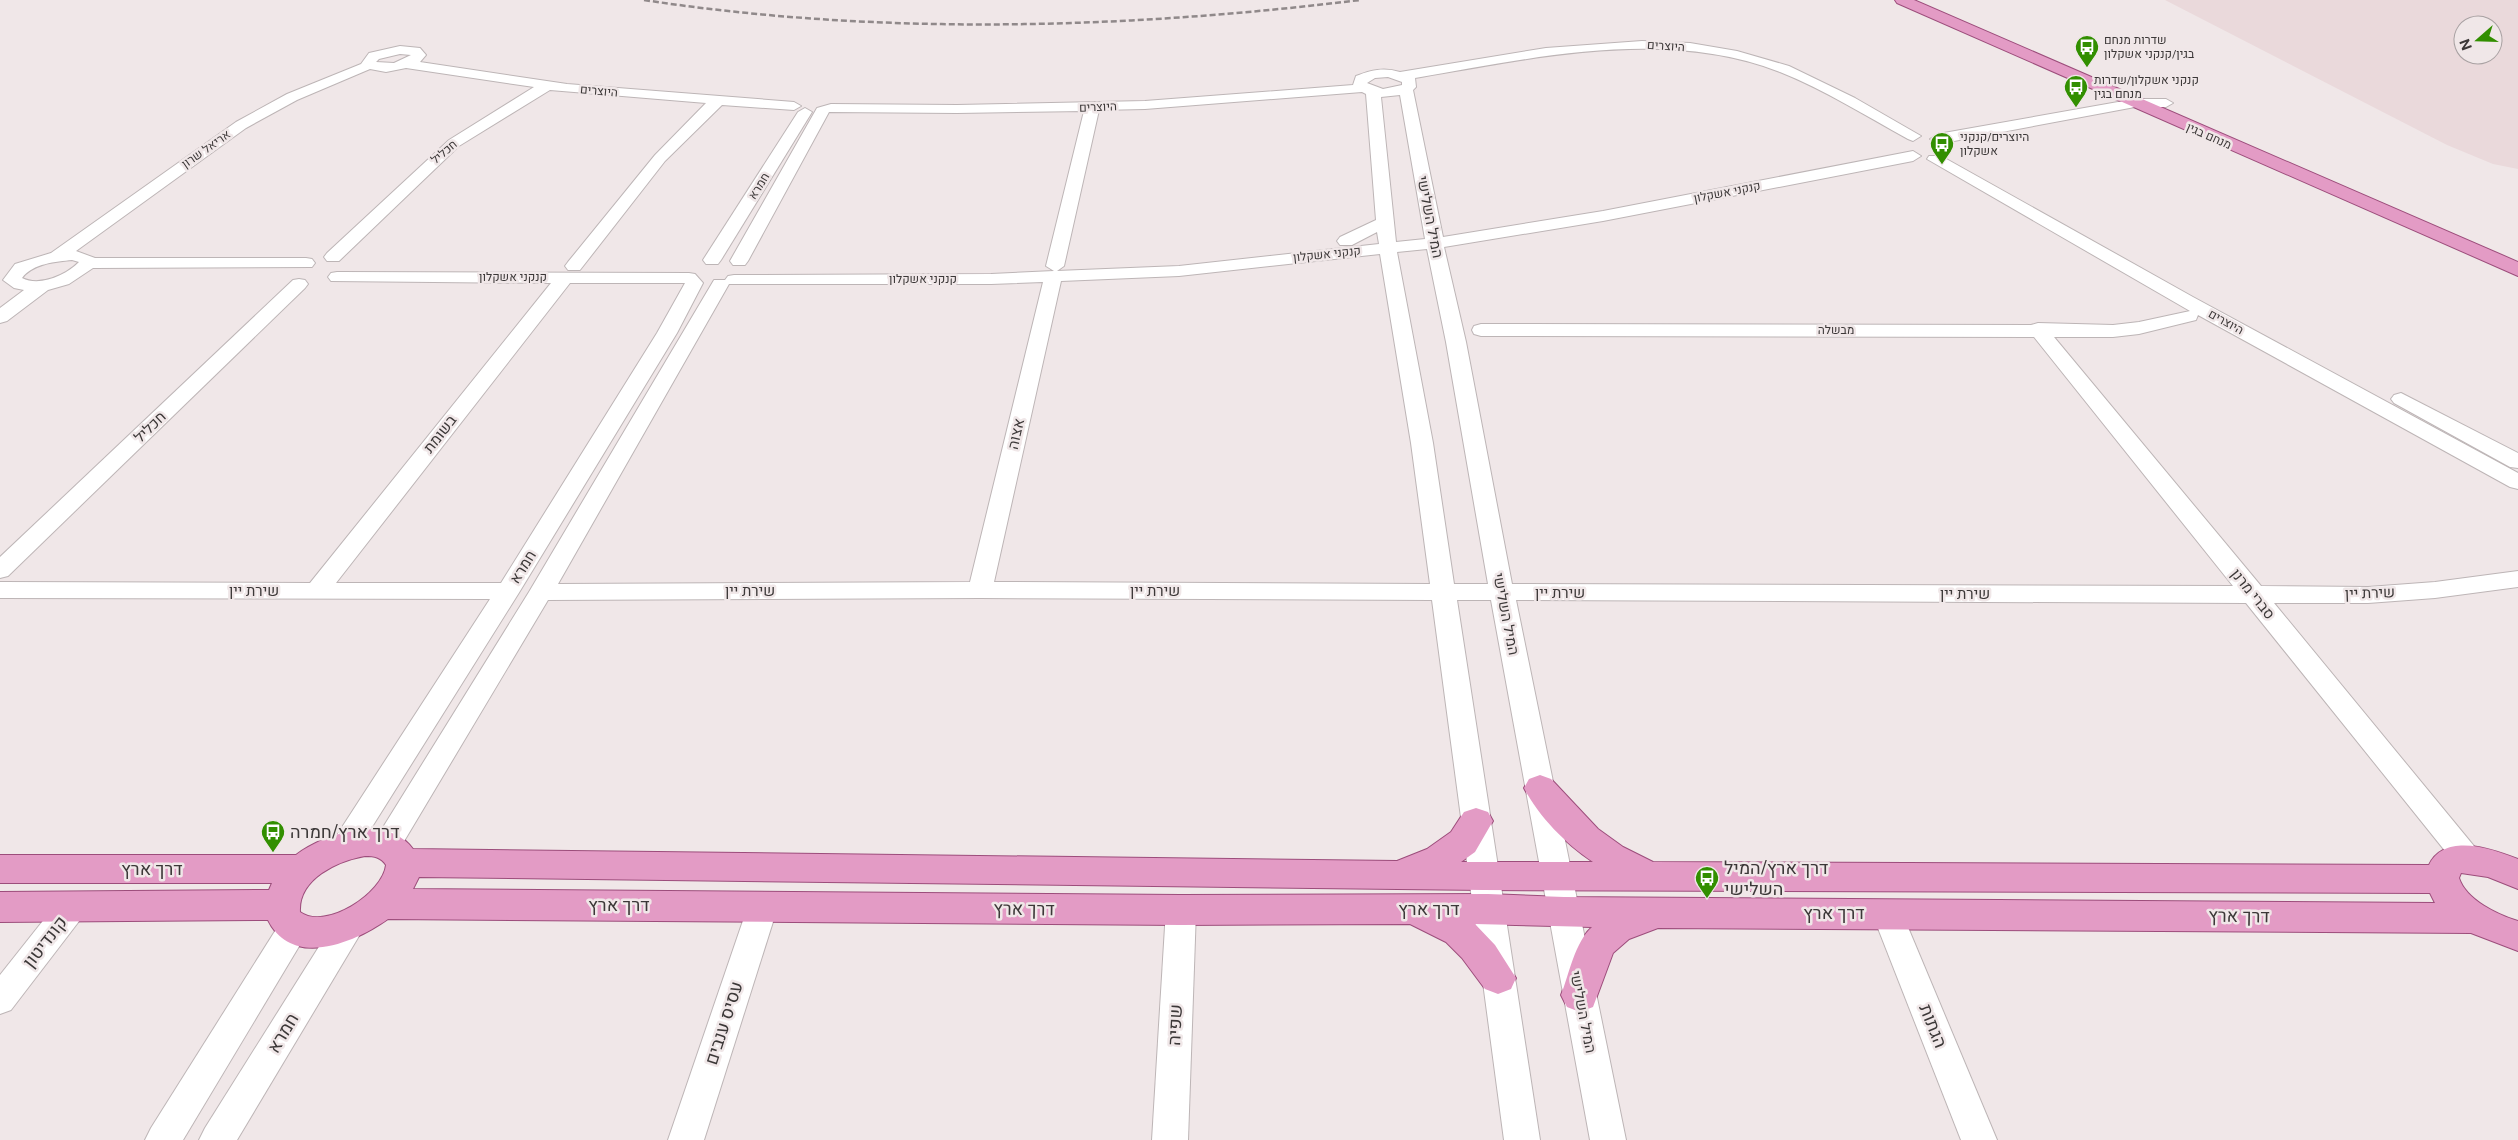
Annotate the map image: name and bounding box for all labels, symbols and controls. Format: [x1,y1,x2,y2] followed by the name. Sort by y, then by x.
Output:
[2453,15,2503,65] north arrow
[2104,33,2195,61] place label: שדרות מנחם בגין/קנקני אשקלון
[2074,34,2100,68] bus stop icon: שדרות מנחם בגין/קנקני אשקלון
[2456,37,2475,52] text: N
[1647,38,1685,54] street label: היוצרים
[2094,73,2199,101] place label: קנקני אשקלון/שדרות מנחם בגין
[2063,74,2089,108] bus stop icon: קנקני אשקלון/שדרות מנחם בגין
[580,82,618,100] street label: היוצרים
[1079,99,1117,115] street label: היוצרים
[2184,120,2234,152] street label: מנחם בגין
[179,127,233,171] street label: אריאל שרון
[1960,130,2029,158] place label: היוצרים/קנקני אשקלון
[1929,131,1955,165] bus stop icon: היוצרים/קנקני אשקלון
[428,137,460,167] street label: חכליל
[746,170,772,202] street label: חמרא
[1414,174,1447,260] street label: המיל השלישי
[1692,179,1762,205] street label: קנקני אשקלון
[1292,243,1362,265] street label: קנקני אשקלון
[479,270,547,284] street label: קנקני אשקלון
[889,272,957,286] street label: קנקני אשקלון
[2206,307,2246,337] street label: היוצרים
[1818,323,1854,337] street label: מבשלה
[130,408,169,446] street label: חכליל
[420,411,460,456] street label: בשומת
[1004,417,1027,451] street label: אצוה
[506,547,539,586] street label: חמרא
[2228,565,2279,622] street label: סברי מרנן
[1490,571,1523,657] street label: המיל השלישי
[229,582,279,599] street label: שירת יין
[725,582,775,599] street label: שירת יין
[1130,582,1180,599] street label: שירת יין
[2345,583,2395,602] street label: שירת יין
[1535,584,1585,601] street label: שירת יין
[1940,585,1990,602] street label: שירת יין
[260,819,286,853] bus stop icon: דרך ארץ/חמרה
[290,821,400,842] place label: דרך ארץ/חמרה
[1724,857,1829,899] place label: דרך ארץ/המיל השלישי
[121,858,183,879] street label: דרך ארץ
[1694,865,1720,899] bus stop icon: דרך ארץ/המיל השלישי
[588,894,650,915] street label: דרך ארץ
[993,897,1055,920] street label: דרך ארץ
[1398,898,1460,919] street label: דרך ארץ
[1803,902,1865,923] street label: דרך ארץ
[2208,904,2270,927] street label: דרך ארץ
[18,912,71,972] street label: קונדיטון
[1567,969,1600,1055] street label: המיל השלישי
[700,978,747,1067] street label: עסיס ענבים
[1915,1001,1952,1051] street label: הגתות
[1163,1004,1186,1046] street label: שפיה
[263,1009,303,1056] street label: חמרא

